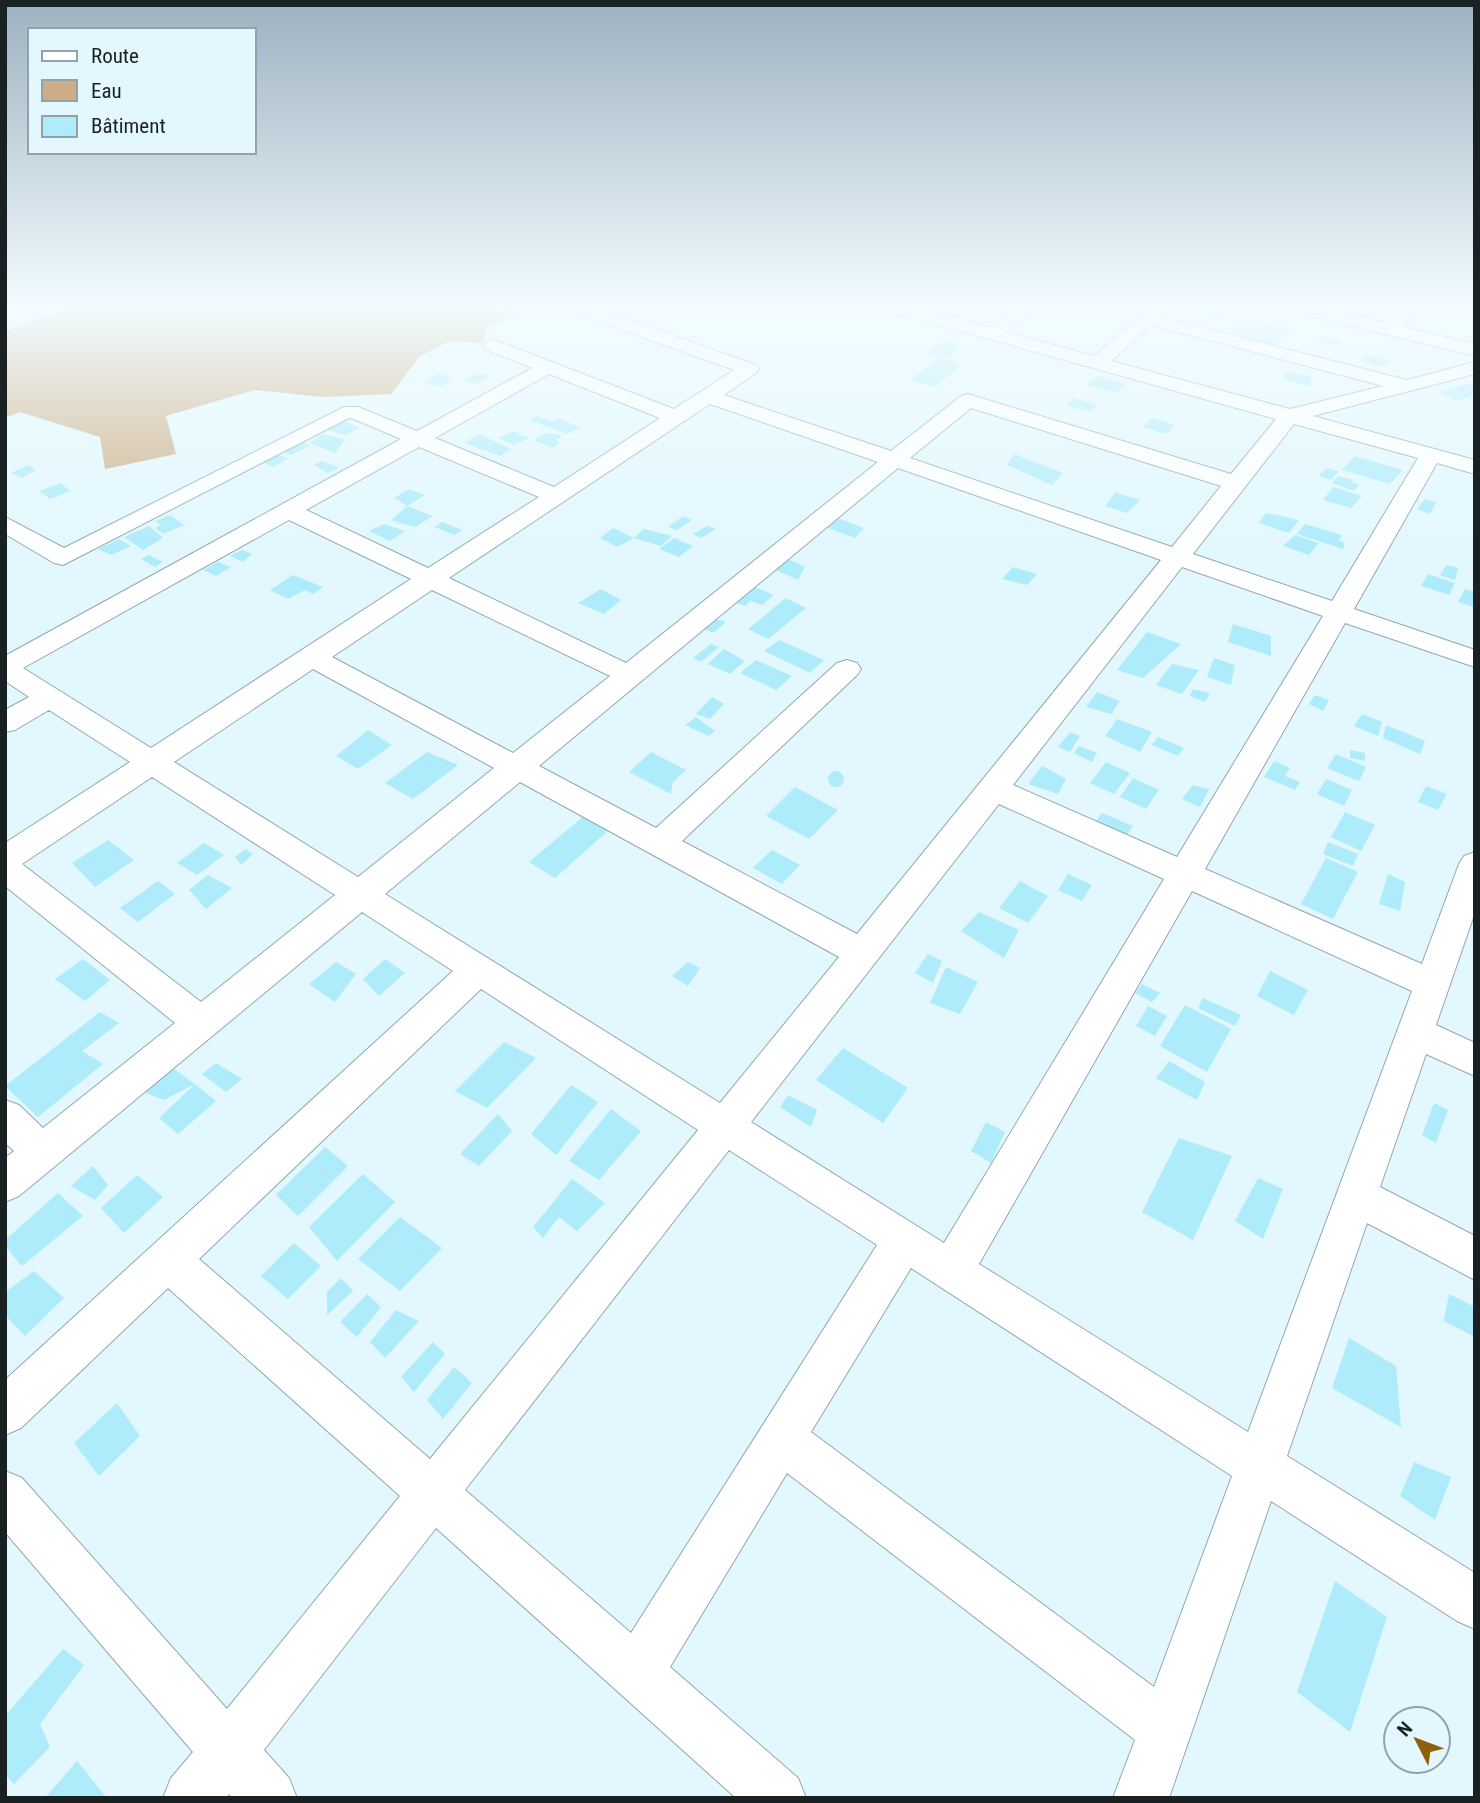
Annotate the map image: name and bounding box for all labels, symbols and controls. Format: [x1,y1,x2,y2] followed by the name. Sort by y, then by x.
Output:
[28,28,256,154] legend
[91,44,139,68] text: Route
[91,79,122,103] text: Eau
[91,114,166,138] text: Bâtiment
[1382,1705,1452,1775] north arrow
[1392,1717,1417,1741] text: N

